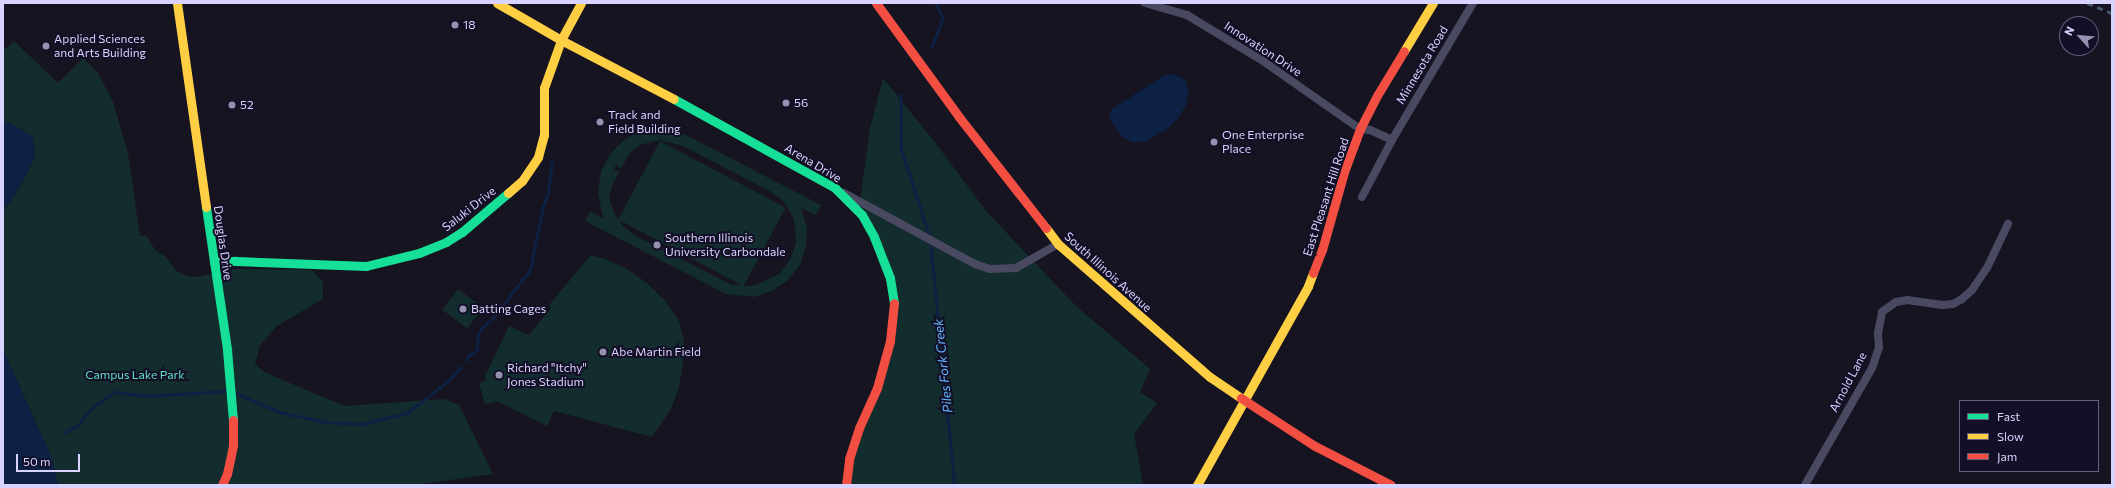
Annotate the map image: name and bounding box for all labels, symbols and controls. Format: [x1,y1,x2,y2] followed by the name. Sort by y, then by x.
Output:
[2059,16,2099,56] north arrow
[463,18,475,32] place label: 18
[1221,19,1305,79] street label: Innovation Drive
[450,20,460,30] marker: 18
[1393,23,1451,107] street label: Minnesota Road
[2061,24,2076,37] text: N
[54,32,146,60] place label: Applied Sciences and Arts Building
[41,41,51,51] marker: Applied Sciences and Arts Building
[794,96,808,110] place label: 56
[240,98,254,112] place label: 52
[781,98,791,108] marker: 56
[227,100,237,110] marker: 52
[608,108,681,136] place label: Track and Field Building
[595,117,605,127] marker: Track and Field Building
[1222,128,1304,156] place label: One Enterprise Place
[1300,136,1352,258] street label: East Pleasant Hill Road
[1209,137,1219,147] marker: One Enterprise Place
[782,140,844,186] street label: Arena Drive
[439,184,499,234] street label: Saluki Drive
[211,205,235,281] street label: Douglas Drive
[1061,229,1155,315] street label: South Illinois Avenue
[665,231,786,259] place label: Southern Illinois University Carbondale
[652,240,662,250] marker: Southern Illinois University Carbondale
[471,302,546,316] place label: Batting Cages
[458,304,468,314] marker: Batting Cages
[930,318,956,414] water label: Piles Fork Creek
[611,345,701,359] place label: Abe Martin Field
[598,347,608,357] marker: Abe Martin Field
[1826,350,1870,414] street label: Arnold Lane
[507,361,587,389] place label: Richard "Itchy" Jones Stadium
[85,368,185,382] park label: Campus Lake Park
[494,370,504,380] marker: Richard "Itchy" Jones Stadium
[1959,400,2099,472] legend
[1997,409,2020,423] text: Fast
[1997,429,2024,443] text: Slow
[18,446,82,472] scale bar
[1997,449,2017,463] text: Jam
[23,454,51,468] text: 50 m

